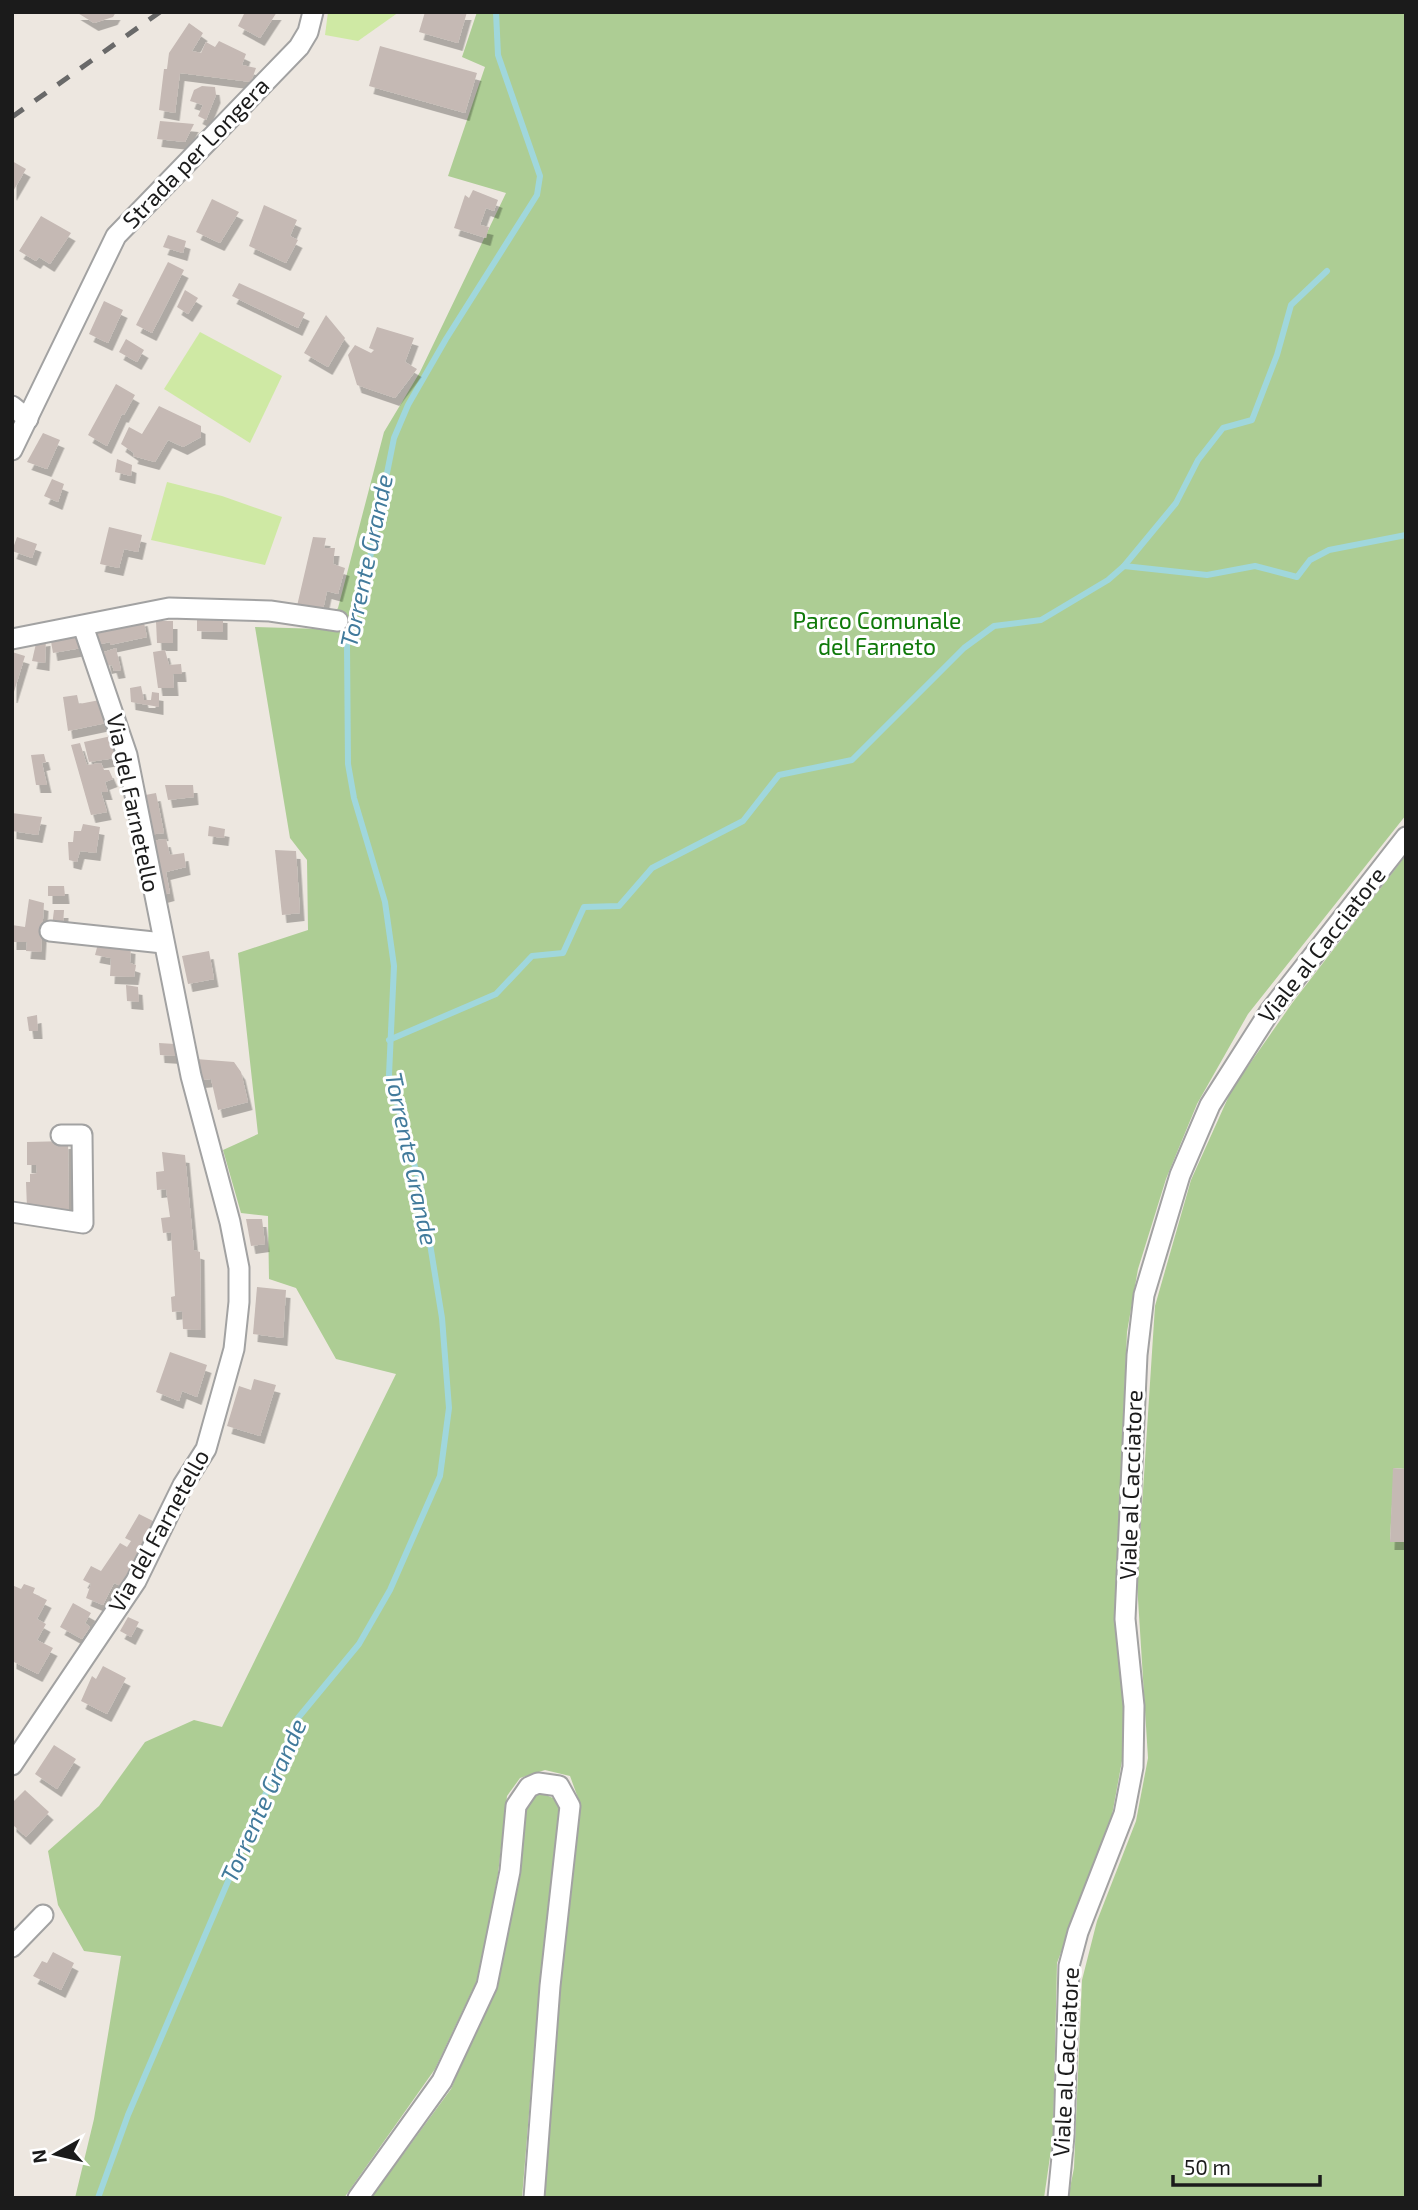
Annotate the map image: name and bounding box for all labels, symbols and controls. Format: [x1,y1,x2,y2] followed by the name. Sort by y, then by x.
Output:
[116,71,274,234] street label: Strada per Longera
[333,471,398,650] water label: Torrente Grande
[793,606,961,660] park label: Parco Comunale del Farneto
[101,711,167,895] street label: Via del Farnetello
[1252,861,1391,1028] street label: Viale al Cacciatore
[380,1069,445,1248] water label: Torrente Grande
[1113,1389,1147,1580] street label: Viale al Cacciatore
[102,1444,214,1617] street label: Via del Farnetello
[214,1714,312,1887] water label: Torrente Grande
[1046,1966,1084,2158] street label: Viale al Cacciatore
[21,2119,91,2189] north arrow
[1173,2144,1320,2188] scale bar
[26,2148,51,2165] text: N
[1184,2154,1231,2179] text: 50 m

